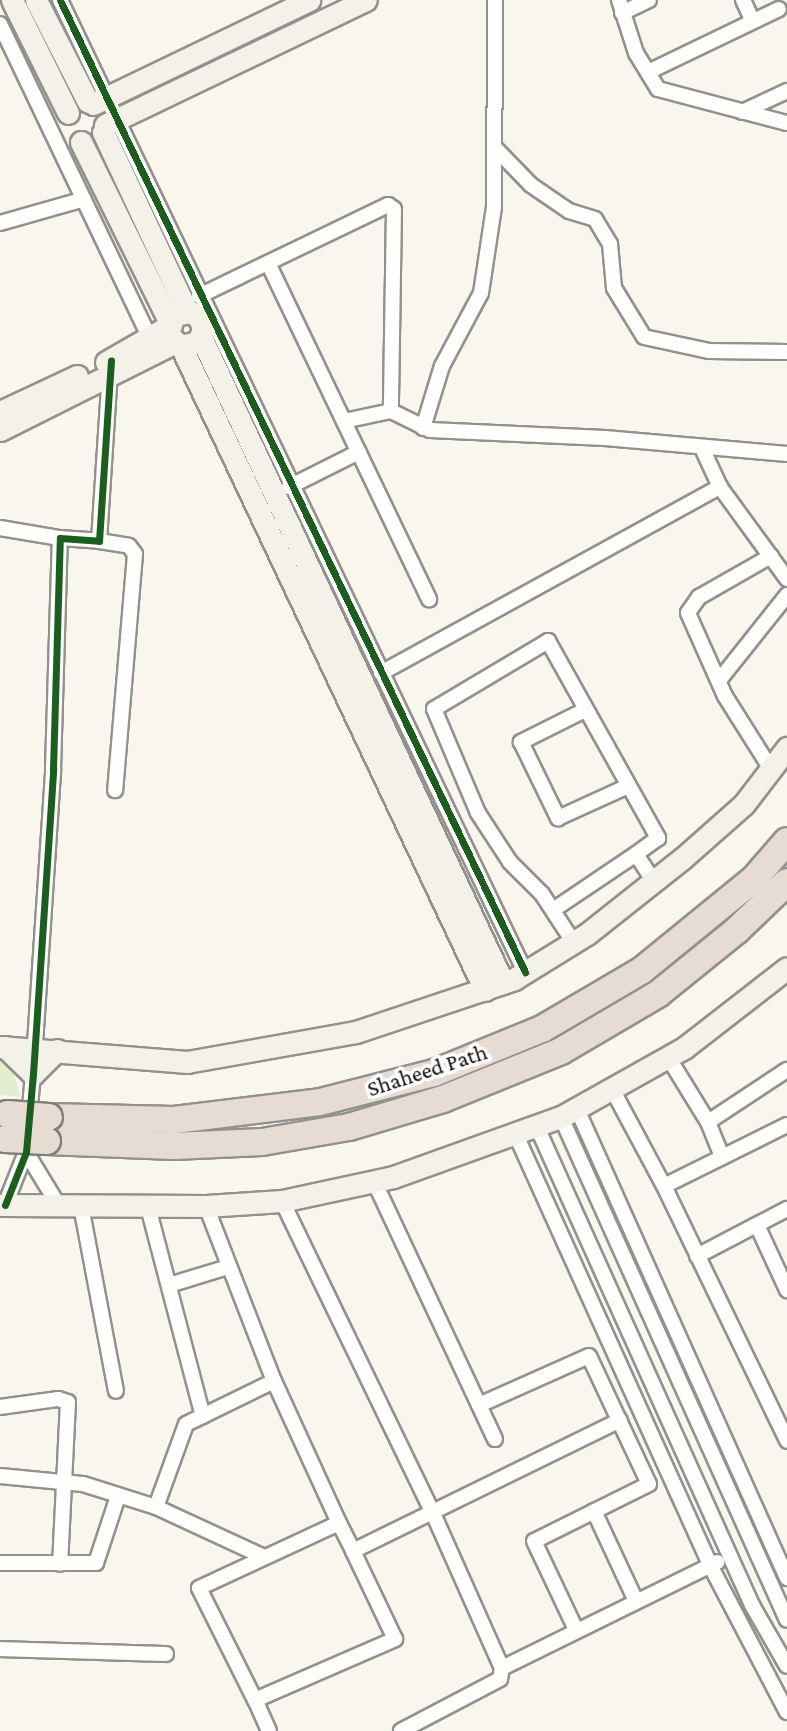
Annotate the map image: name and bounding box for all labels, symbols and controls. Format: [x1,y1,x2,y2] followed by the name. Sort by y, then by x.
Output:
[363,1038,491,1102] street label: Shaheed Path

